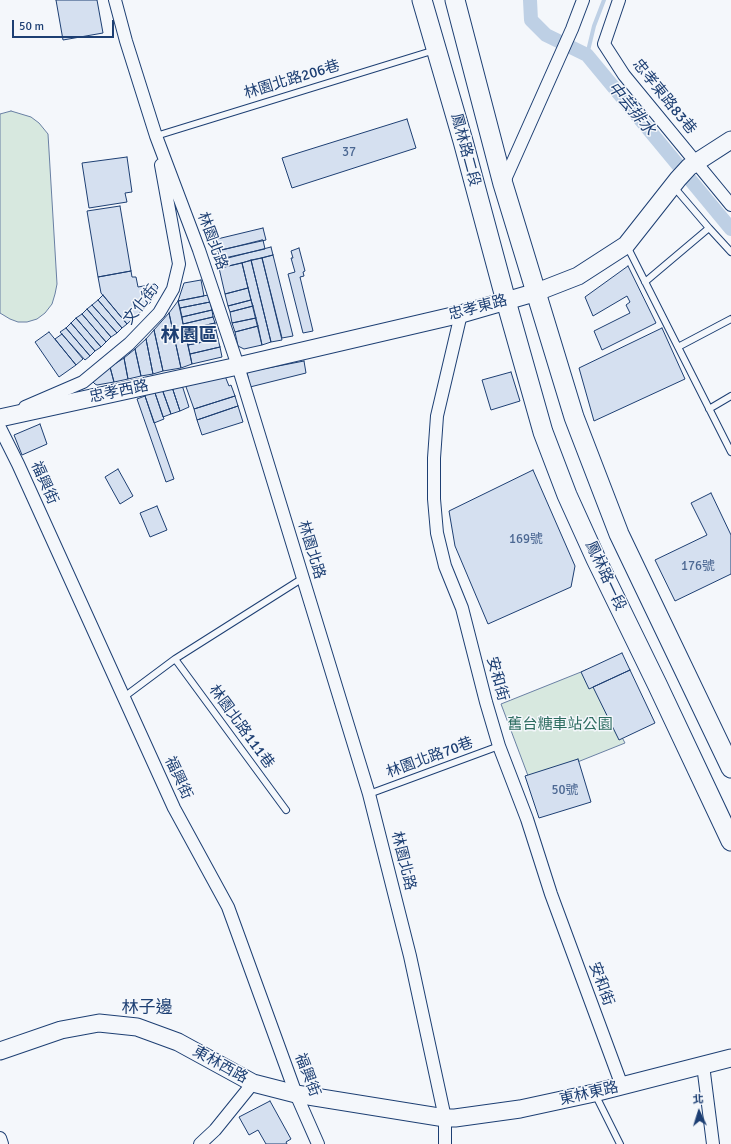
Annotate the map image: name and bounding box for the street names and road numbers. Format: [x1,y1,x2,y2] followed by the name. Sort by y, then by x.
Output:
[628,56,700,138] street label: 忠孝東路83巷
[242,57,342,103] street label: 林園北路206巷
[447,111,483,189] street label: 鳳林路二段
[193,210,231,272] street label: 林園北路
[120,282,162,328] street label: 文化街
[447,292,509,324] street label: 忠孝東路
[88,377,150,407] street label: 忠孝西路
[27,459,61,507] street label: 福興街
[294,519,328,581] street label: 林園北路
[581,538,629,614] street label: 鳳林路一段
[482,655,512,703] street label: 安和街
[205,682,277,772] street label: 林園北路111巷
[384,734,476,782] street label: 林園北路70巷
[160,754,196,802] street label: 福興街
[387,830,419,892] street label: 林園北路
[585,960,617,1008] street label: 安和街
[189,1043,251,1087] street label: 東林西路
[291,1051,323,1099] street label: 福興街
[558,1078,620,1110] street label: 東林東路

